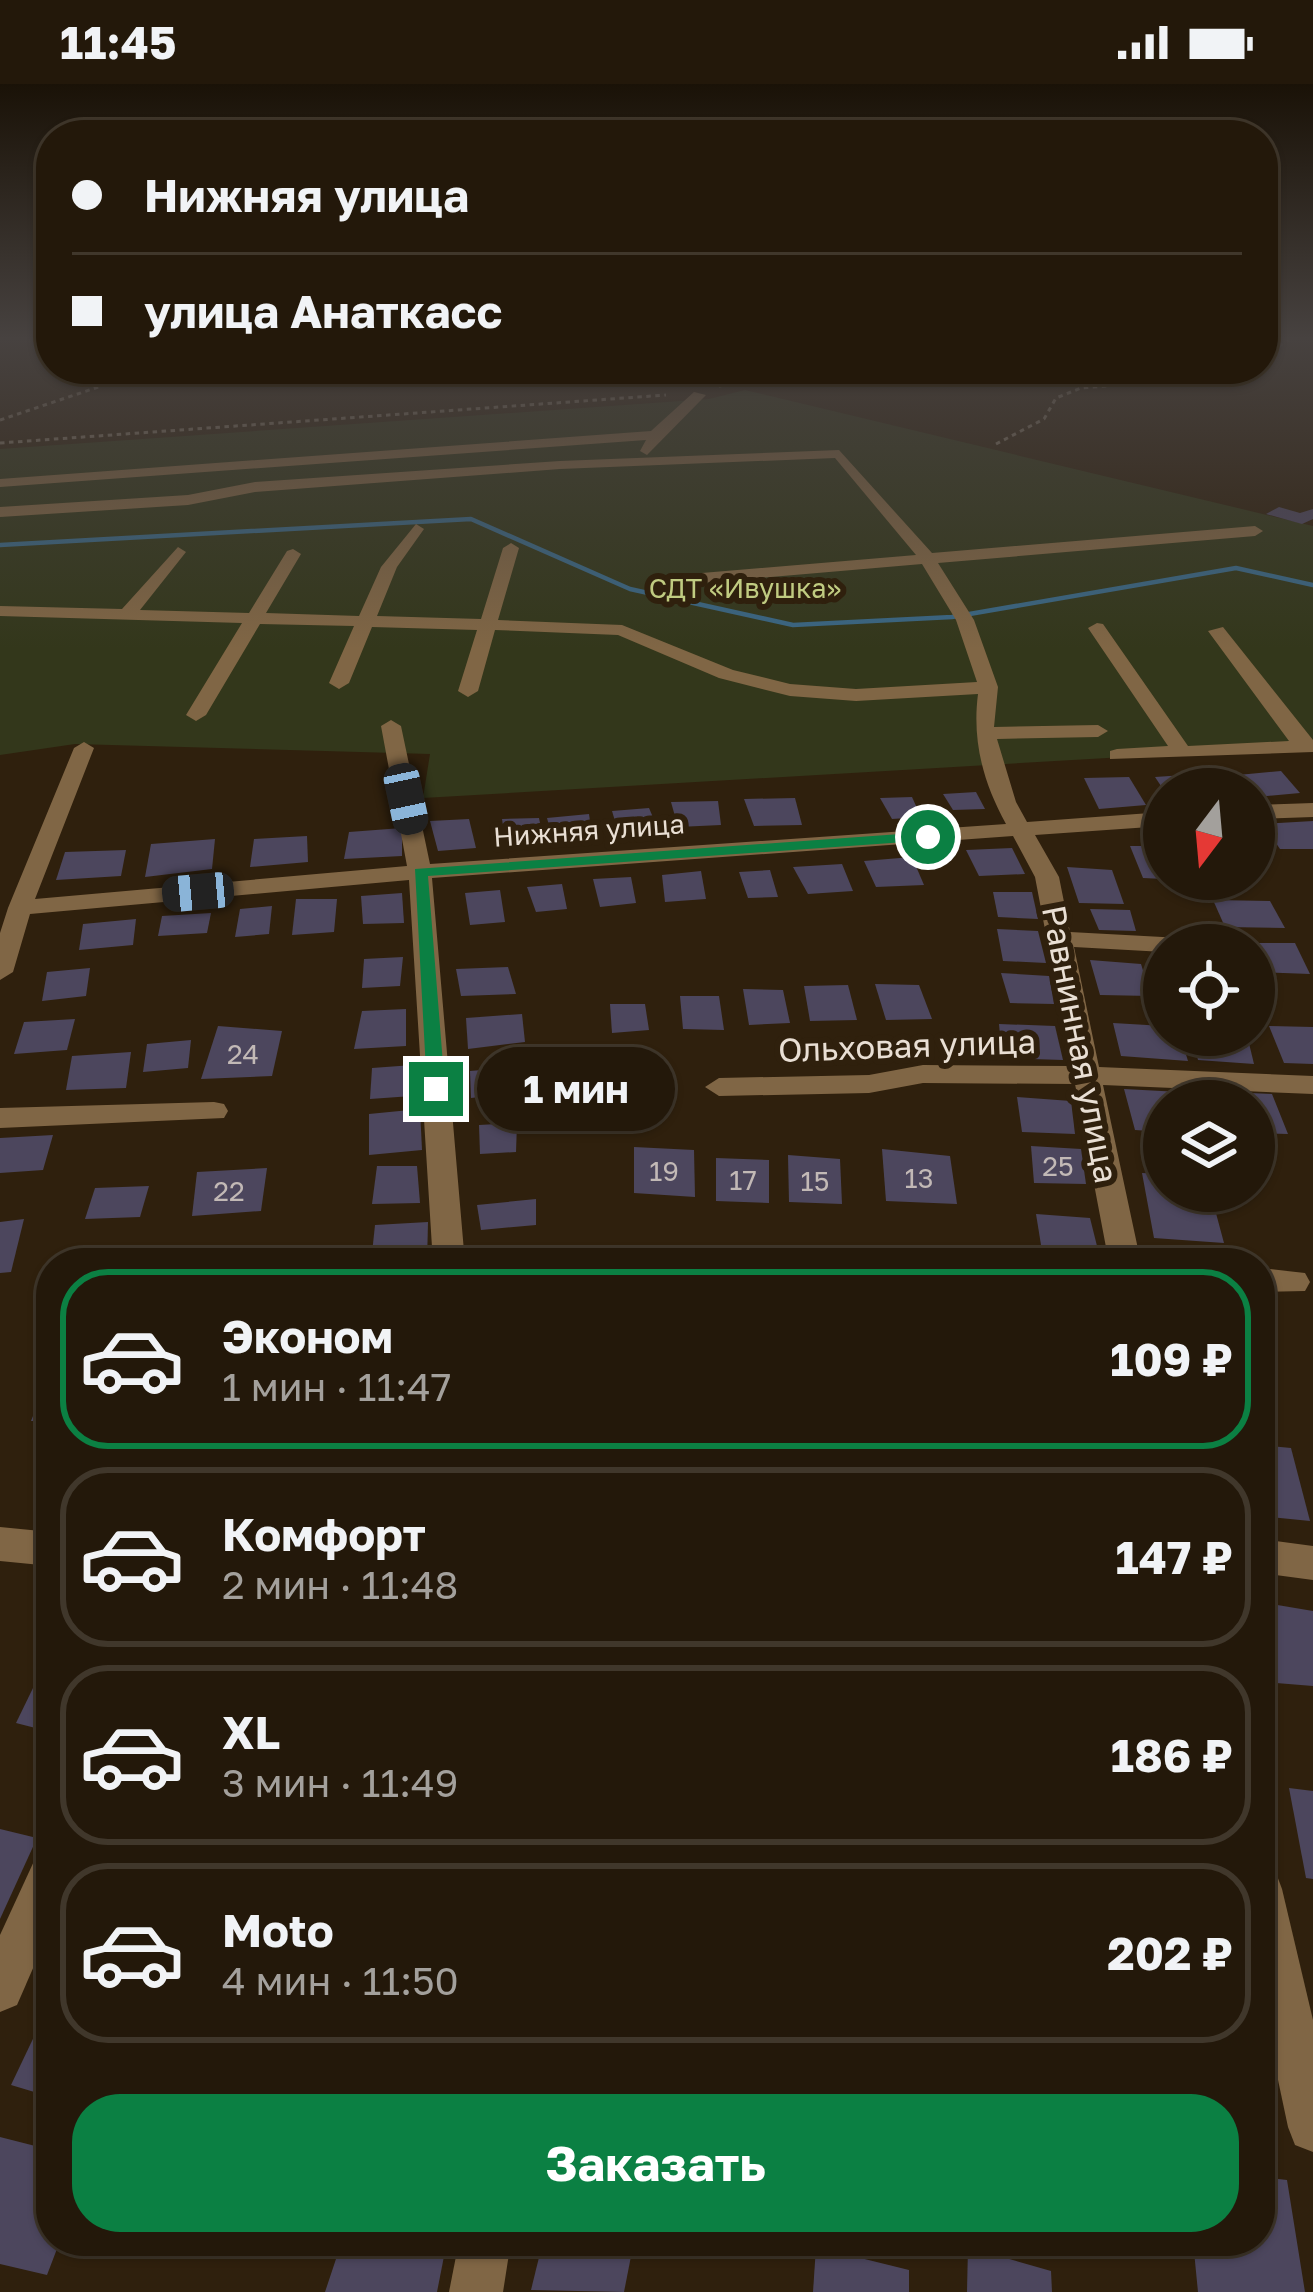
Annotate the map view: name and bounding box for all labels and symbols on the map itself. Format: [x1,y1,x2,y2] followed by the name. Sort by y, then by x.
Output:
[649,572,841,604] park label: СДТ «Ивушка»
[381,760,431,838] car
[1143,768,1275,900] north arrow
[492,807,686,853] street label: Нижняя улица
[901,810,955,864] route start
[161,871,235,913] car
[1035,902,1127,1186] street label: Равнинная улица
[777,1021,1037,1069] street label: Ольховая улица
[227,1038,259,1070] house number: 24
[478,1047,676,1131] callout: 1 мин
[409,1062,463,1116] route end
[1042,1150,1074,1182] house number: 25
[649,1155,679,1187] house number: 19
[905,1162,933,1194] house number: 13
[729,1164,757,1196] house number: 17
[801,1165,829,1197] house number: 15
[213,1175,245,1207] house number: 22

